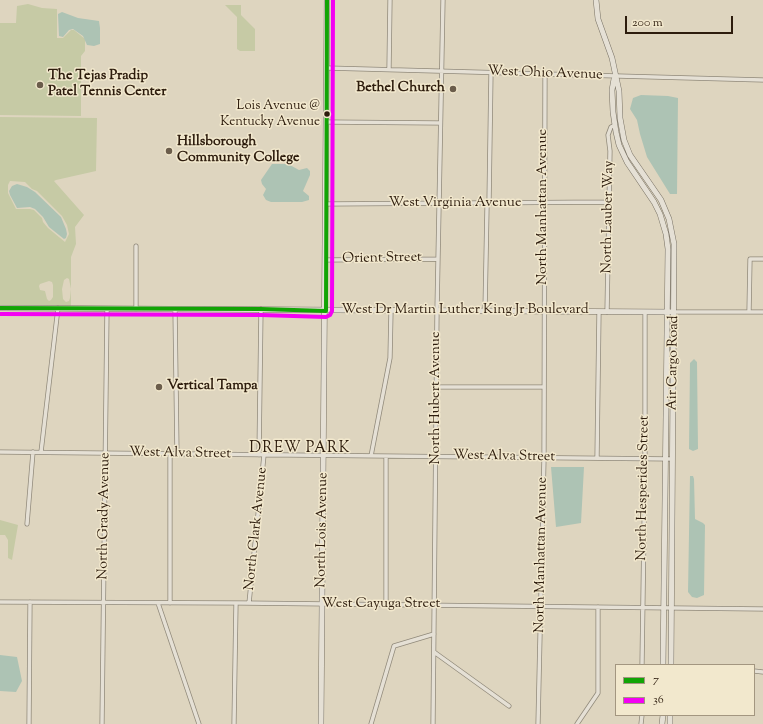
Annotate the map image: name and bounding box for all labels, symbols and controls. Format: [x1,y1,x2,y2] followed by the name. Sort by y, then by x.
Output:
[627,8,735,34] scale bar
[632,14,663,32] text: 200 m
[487,64,603,84] street label: West Ohio Avenue
[48,69,166,102] place label: The Tejas Pradip Patel Tennis Center
[35,80,45,90] marker: The Tejas Pradip Patel Tennis Center
[356,81,445,97] place label: Bethel Church
[448,84,458,94] marker: Bethel Church
[220,99,320,130] place label: Lois Avenue @ Kentucky Avenue
[322,109,332,119] marker: Lois Avenue @ Kentucky Avenue
[536,129,552,285] street label: North Manhattan Avenue
[177,135,300,168] place label: Hillsborough Community College
[164,146,174,156] marker: Hillsborough Community College
[600,160,618,274] street label: North Lauber Way
[389,196,521,212] street label: West Virginia Avenue
[342,250,422,268] street label: Orient Street
[341,303,589,319] street label: West Dr Martin Luther King Jr Boulevard
[665,315,683,411] street label: Air Cargo Road
[429,332,445,464] street label: North Hubert Avenue
[167,379,258,395] place label: Vertical Tampa
[154,382,164,392] marker: Vertical Tampa
[634,415,654,561] street label: North Hesperides Street
[249,440,351,458] district label: DREW PARK
[129,445,231,463] street label: West Alva Street
[453,448,555,466] street label: West Alva Street
[95,452,115,580] street label: North Grady Avenue
[242,467,272,591] street label: North Clark Avenue
[314,472,332,588] street label: North Lois Avenue
[532,477,552,633] street label: North Manhattan Avenue
[322,597,440,613] street label: West Cayuga Street
[615,664,755,716] legend
[653,671,659,689] text: 7
[653,691,664,709] text: 36

